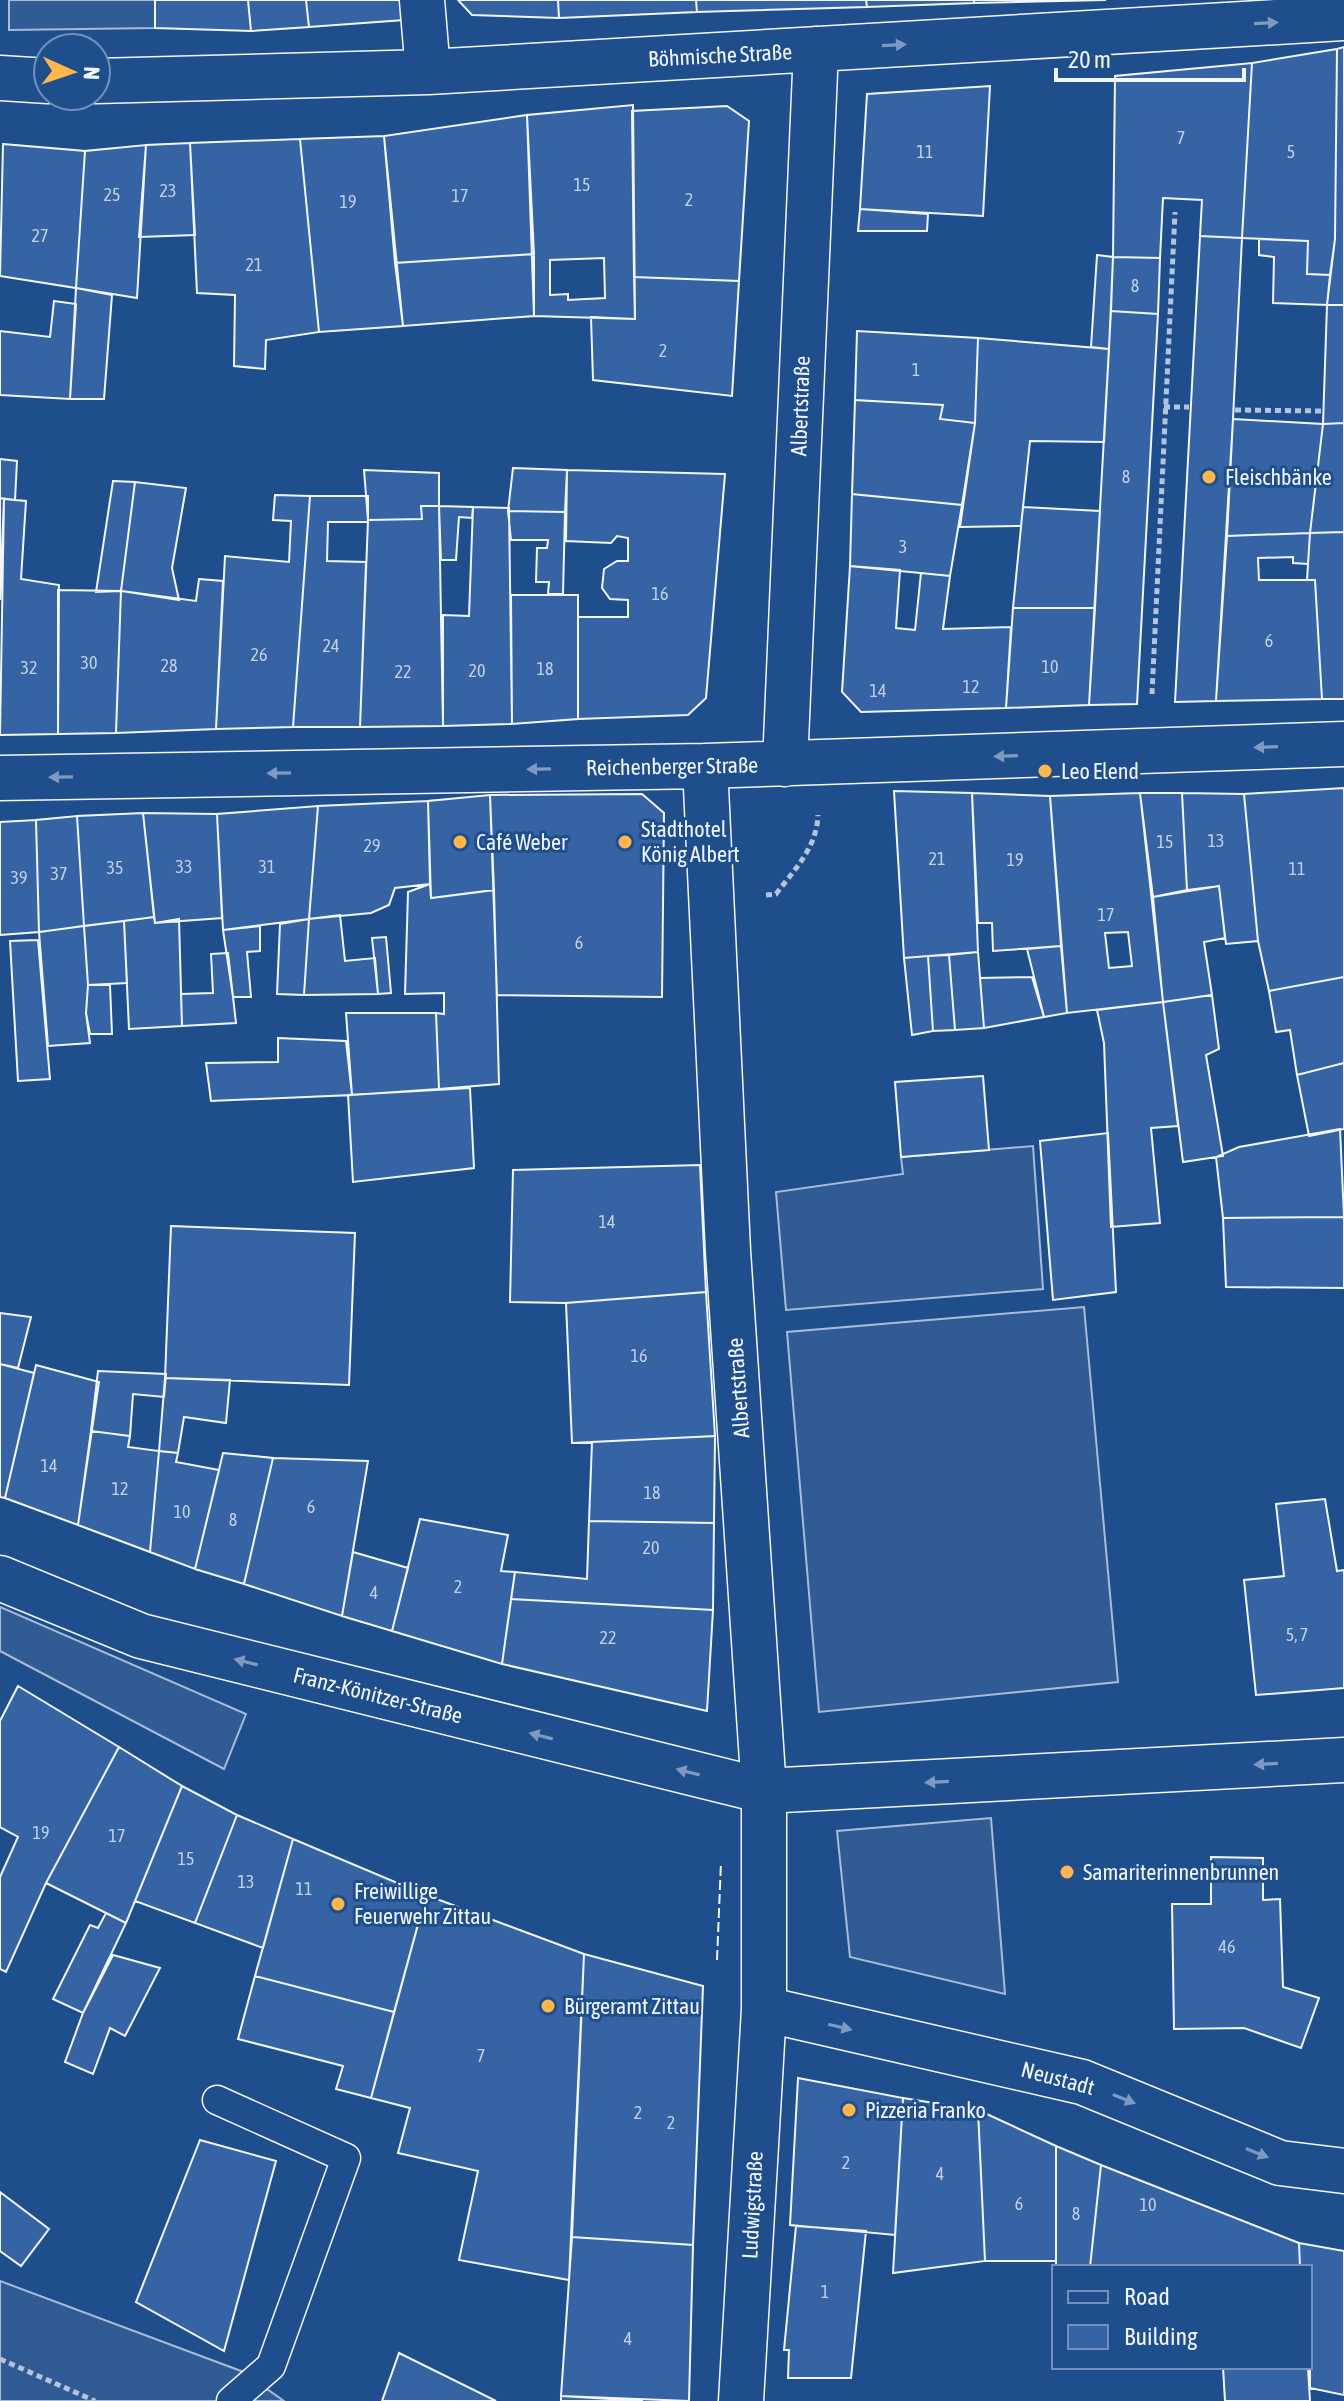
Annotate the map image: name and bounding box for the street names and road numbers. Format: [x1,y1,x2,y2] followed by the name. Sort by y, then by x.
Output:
[647,38,793,72] street label: Böhmische Straße
[785,355,815,457] street label: Albertstraße
[586,751,758,781] street label: Reichenberger Straße
[722,1337,754,1439] street label: Albertstraße
[291,1661,465,1729] street label: Franz-Könitzer-Straße
[1019,2056,1097,2100] street label: Neustadt
[736,2150,768,2260] street label: Ludwigstraße

